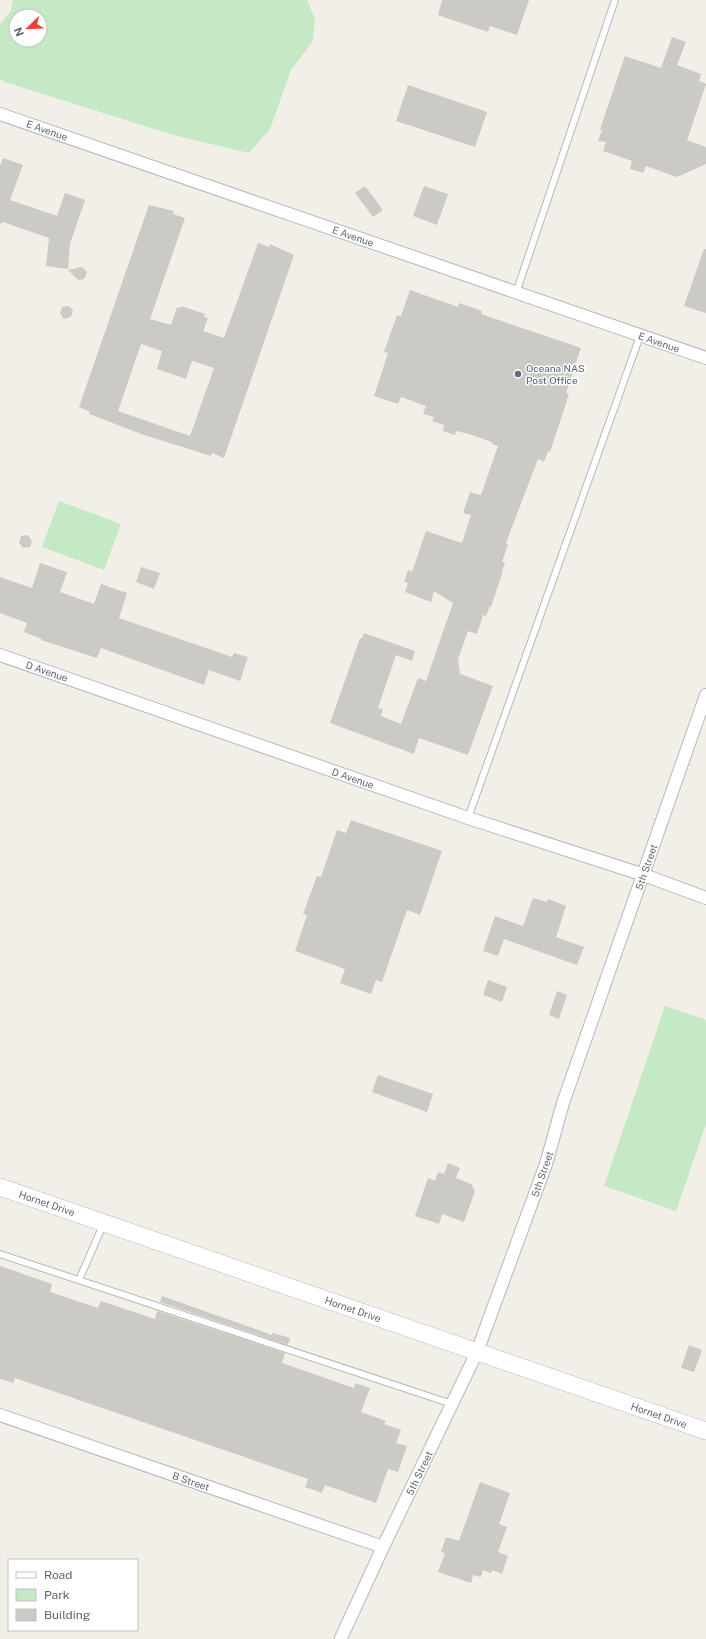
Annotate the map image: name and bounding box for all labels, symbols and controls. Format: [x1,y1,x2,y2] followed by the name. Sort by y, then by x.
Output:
[8,8,48,48] north arrow
[12,26,26,38] text: N
[25,117,70,143] street label: E Avenue
[331,223,376,249] street label: E Avenue
[637,329,682,355] street label: E Avenue
[526,362,585,386] place label: Oceana NAS Post Office
[513,369,523,379] marker: Oceana NAS Post Office
[24,658,70,684] street label: D Avenue
[330,765,376,791] street label: D Avenue
[633,842,659,892] street label: 5th Street
[529,1149,555,1199] street label: 5th Street
[17,1188,77,1218] street label: Hornet Drive
[323,1294,383,1324] street label: Hornet Drive
[629,1400,689,1430] street label: Hornet Drive
[403,1449,435,1497] street label: 5th Street
[171,1469,211,1493] street label: B Street
[8,1559,138,1631] legend
[44,1568,72,1582] text: Road
[44,1588,70,1602] text: Park
[44,1608,90,1622] text: Building

